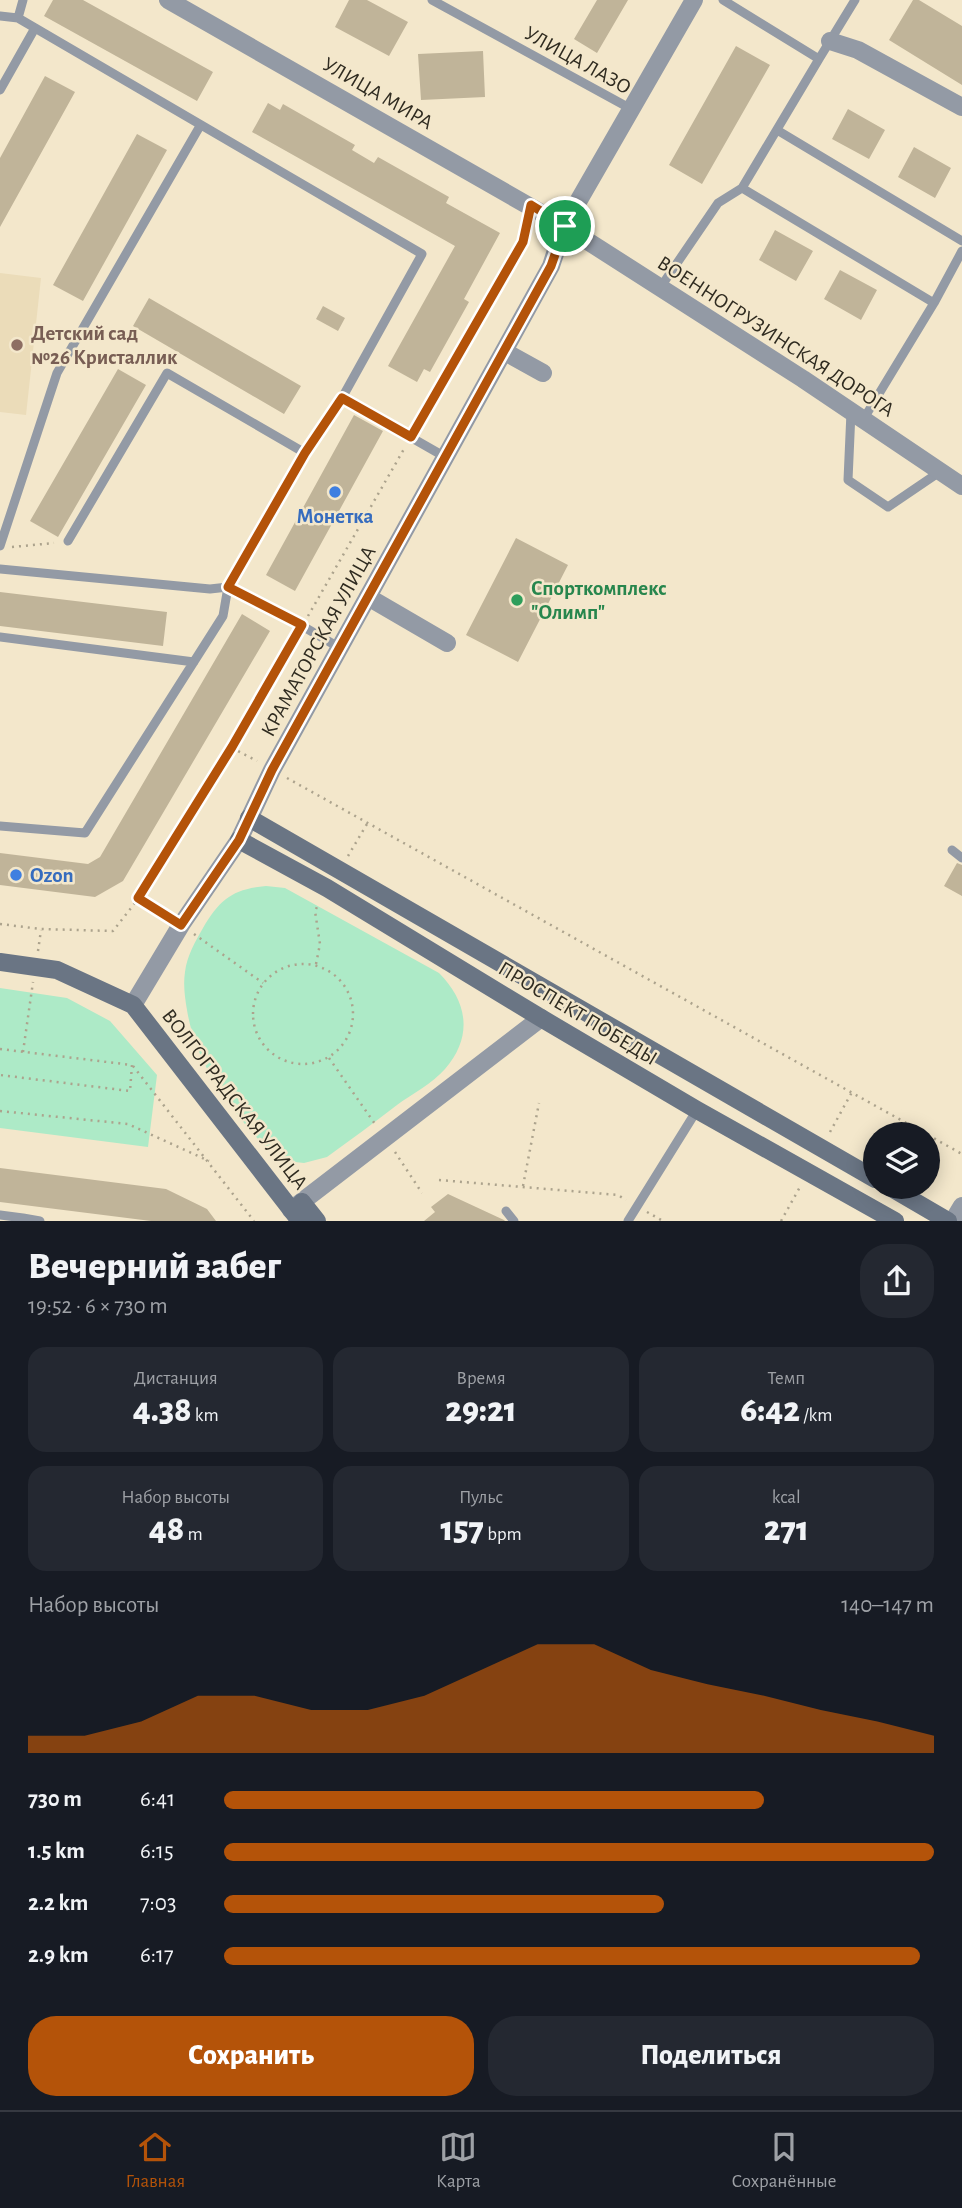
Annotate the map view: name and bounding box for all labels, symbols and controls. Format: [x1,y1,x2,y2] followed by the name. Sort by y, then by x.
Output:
[521,23,635,98] street label: УЛИЦА ЛАЗО
[319,53,436,133] street label: УЛИЦА МИРА
[535,196,595,256] pin
[546,207,584,245] icon: arrive
[653,252,898,421] street label: ВОЕННОГРУЗИНСКАЯ ДОРОГА
[31,323,178,368] place label: Детский сад №26 Кристаллик
[9,337,25,353] marker: Детский сад №26 Кристаллик
[327,484,343,500] marker: Монетка
[297,506,373,527] place label: Монетка
[257,542,380,740] street label: КРАМАТОРСКАЯ УЛИЦА
[531,578,667,623] place label: Спорткомплекс "Олимп"
[509,592,525,608] marker: Спорткомплекс "Олимп"
[30,865,74,886] place label: Ozon
[8,867,24,883] marker: Ozon
[495,958,661,1069] street label: ПРОСПЕКТ ПОБЕДЫ
[158,1005,311,1194] street label: ВОЛГОГРАДСКАЯ УЛИЦА
[863,1122,940,1199] map controls
[863,1122,940,1199] button: layers
[860,1244,934,1318] button: share
[28,1248,281,1286] text: Вечерний забег
[28,1295,168,1318] text: 19:52 · 6 × 730 m
[134,1369,218,1388] text: Дистанция
[456,1369,506,1388] text: Время
[767,1369,805,1388] text: Темп
[133,1393,192,1428] text: 4.38
[445,1393,517,1428] text: 29:21
[740,1393,800,1428] text: 6:42
[192,1406,219,1425] text: km
[800,1406,832,1425] text: /km
[121,1488,230,1507] text: Набор высоты
[459,1488,503,1507] text: Пульс
[772,1488,801,1507] text: kcal
[149,1512,184,1547] text: 48
[440,1512,484,1547] text: 157
[764,1512,809,1547] text: 271
[184,1525,203,1544] text: m
[484,1525,522,1544] text: bpm
[28,1594,160,1617] text: Набор высоты
[841,1594,934,1617] text: 140–147 m
[28,1788,82,1811] text: 730 m
[140,1788,175,1811] text: 6:41
[28,1840,85,1863] text: 1.5 km
[140,1840,174,1863] text: 6:15
[28,1892,88,1915] text: 2.2 km
[140,1892,176,1915] text: 7:03
[28,1944,89,1967] text: 2.9 km
[140,1944,174,1967] text: 6:17
[28,2016,474,2096] button: Сохранить
[488,2016,934,2096] button: Поделиться
[125,2128,185,2193] tab: Главная
[436,2128,481,2193] tab: Карта
[732,2128,837,2193] tab: Сохранённые

